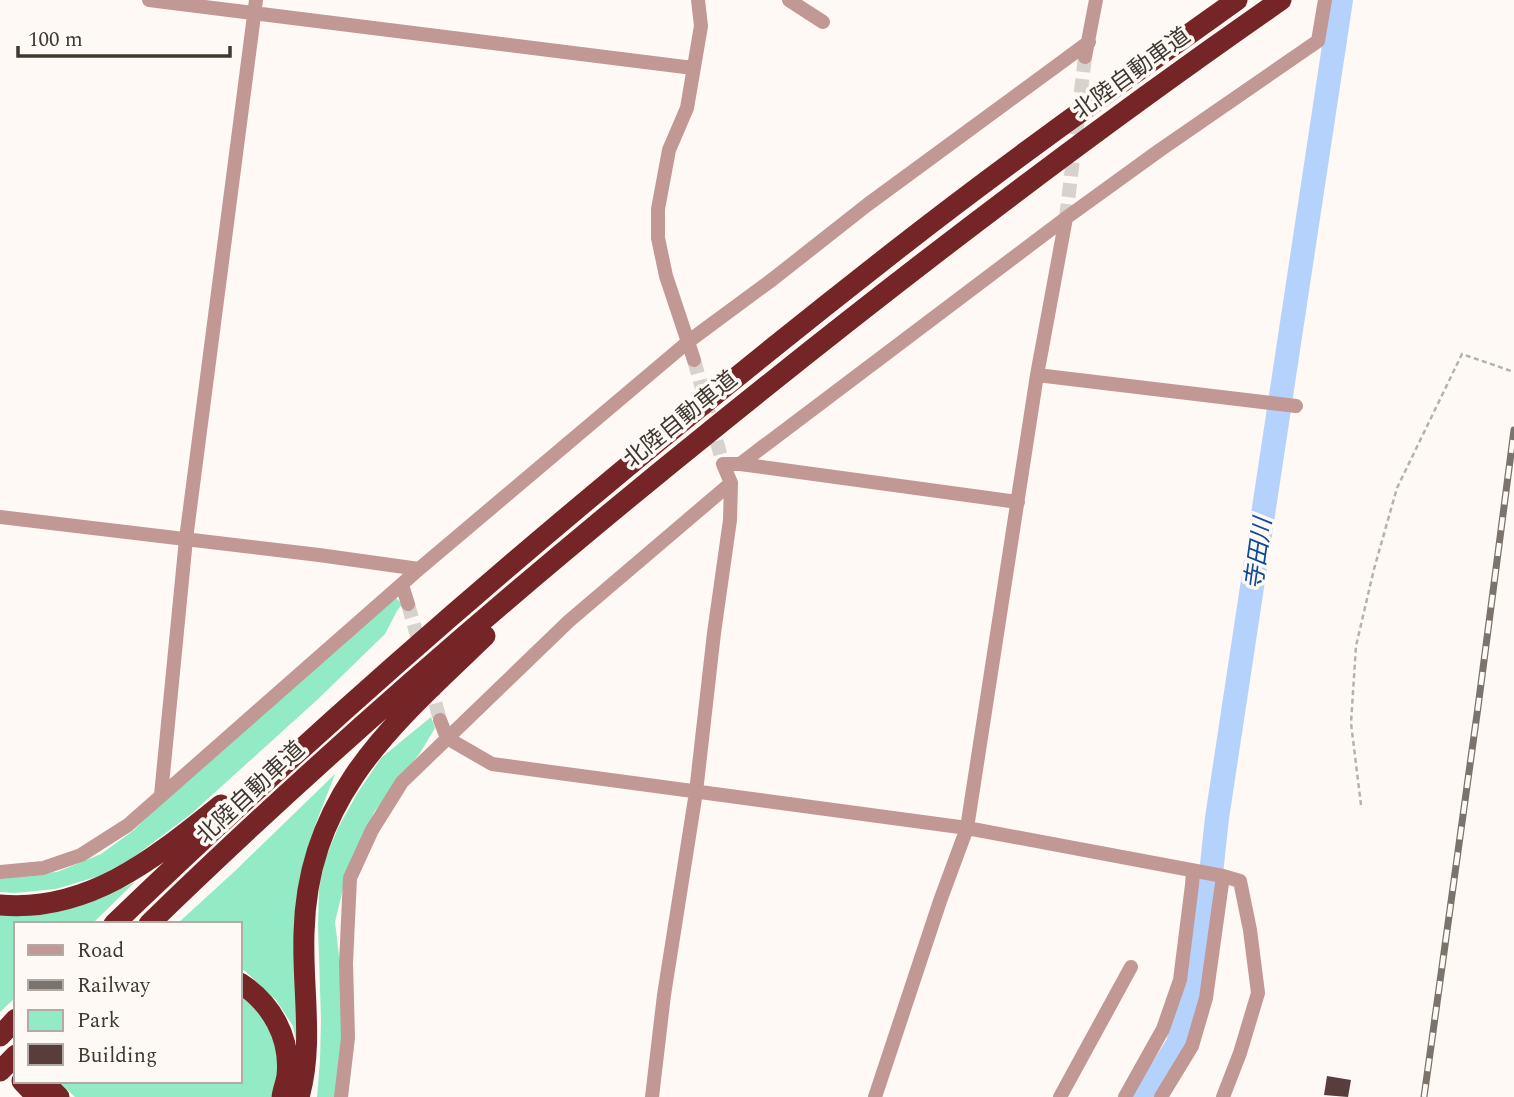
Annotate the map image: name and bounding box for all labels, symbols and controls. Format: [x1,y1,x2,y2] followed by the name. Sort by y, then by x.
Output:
[18,14,229,58] scale bar
[1066,19,1198,129] street label: 北陸自動車道
[28,24,83,56] text: 100 m
[616,363,746,477] street label: 北陸自動車道
[1236,513,1282,592] water label: 寺田川
[189,733,313,853] street label: 北陸自動車道
[14,922,242,1083] legend
[77,935,124,967] text: Road
[77,970,151,1002] text: Railway
[77,1005,121,1037] text: Park
[77,1040,157,1072] text: Building

